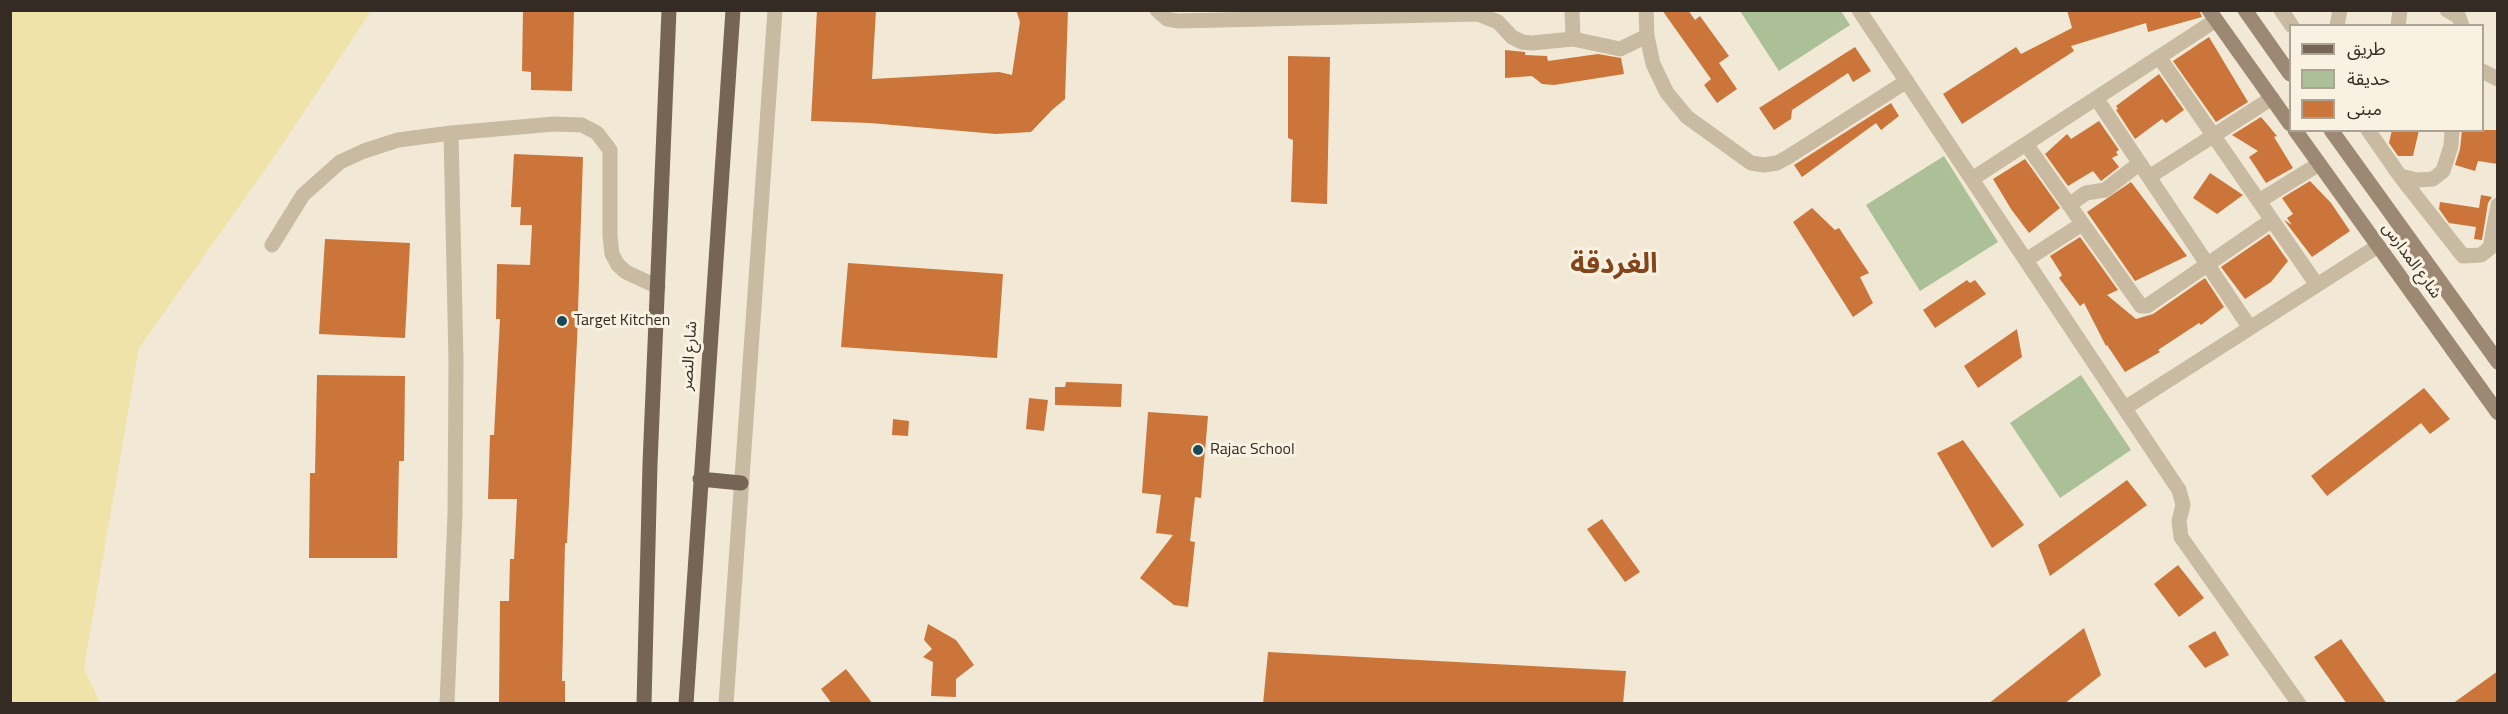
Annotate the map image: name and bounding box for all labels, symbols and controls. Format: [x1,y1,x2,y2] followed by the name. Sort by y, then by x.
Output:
[2289,24,2484,132] legend
[2347,35,2386,62] text: طريق
[2347,65,2390,92] text: حديقة
[2347,95,2382,122] text: مبنى
[2377,219,2445,303] street label: شارع المدارس
[1570,249,1658,283] district label: الغردقة
[574,311,670,331] place label: Target Kitchen
[555,314,569,328] marker: Target Kitchen
[678,321,702,391] street label: شارع النصر
[1210,440,1295,460] place label: Rajac School
[1191,443,1205,457] marker: Rajac School

